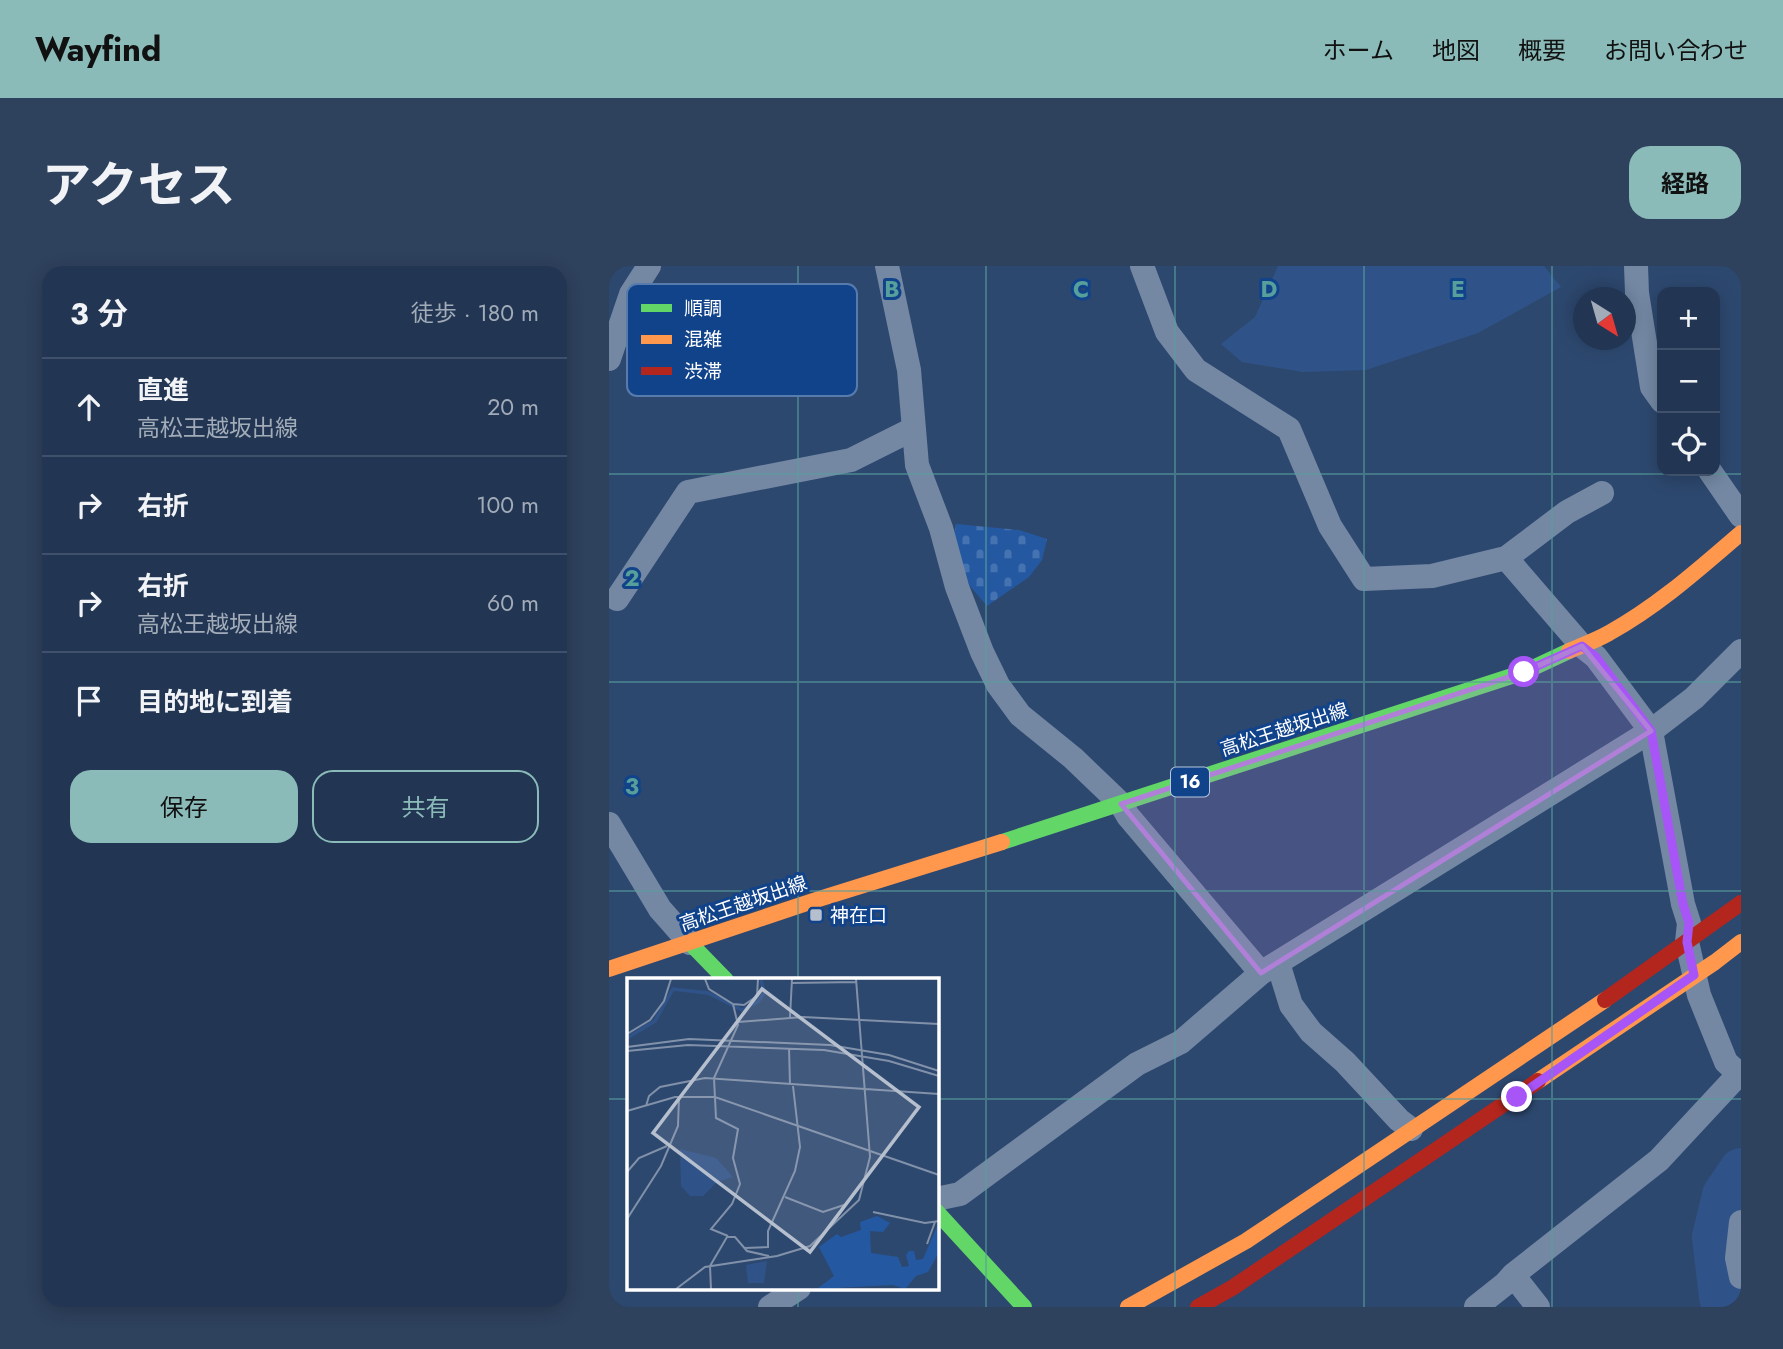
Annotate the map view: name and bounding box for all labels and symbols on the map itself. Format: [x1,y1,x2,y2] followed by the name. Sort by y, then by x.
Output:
[884,272,900,306] text: B
[1073,272,1089,306] text: C
[1261,272,1278,306] text: D
[1451,272,1465,306] text: E
[627,284,857,396] legend
[1573,287,1636,350] north arrow
[684,295,722,322] text: 順調
[684,326,722,353] text: 混雑
[684,358,722,385] text: 渋滞
[624,561,640,595] text: 2
[1508,656,1539,687] route start
[1217,696,1352,763] street label: 高松王越坂出線
[1171,768,1209,796] road number: 16
[625,769,639,803] text: 3
[676,869,810,938] street label: 高松王越坂出線
[830,902,887,929] place label: 神在口
[808,907,824,923] marker: 神在口
[627,978,938,1290] inset map
[1501,1081,1532,1112] route end

